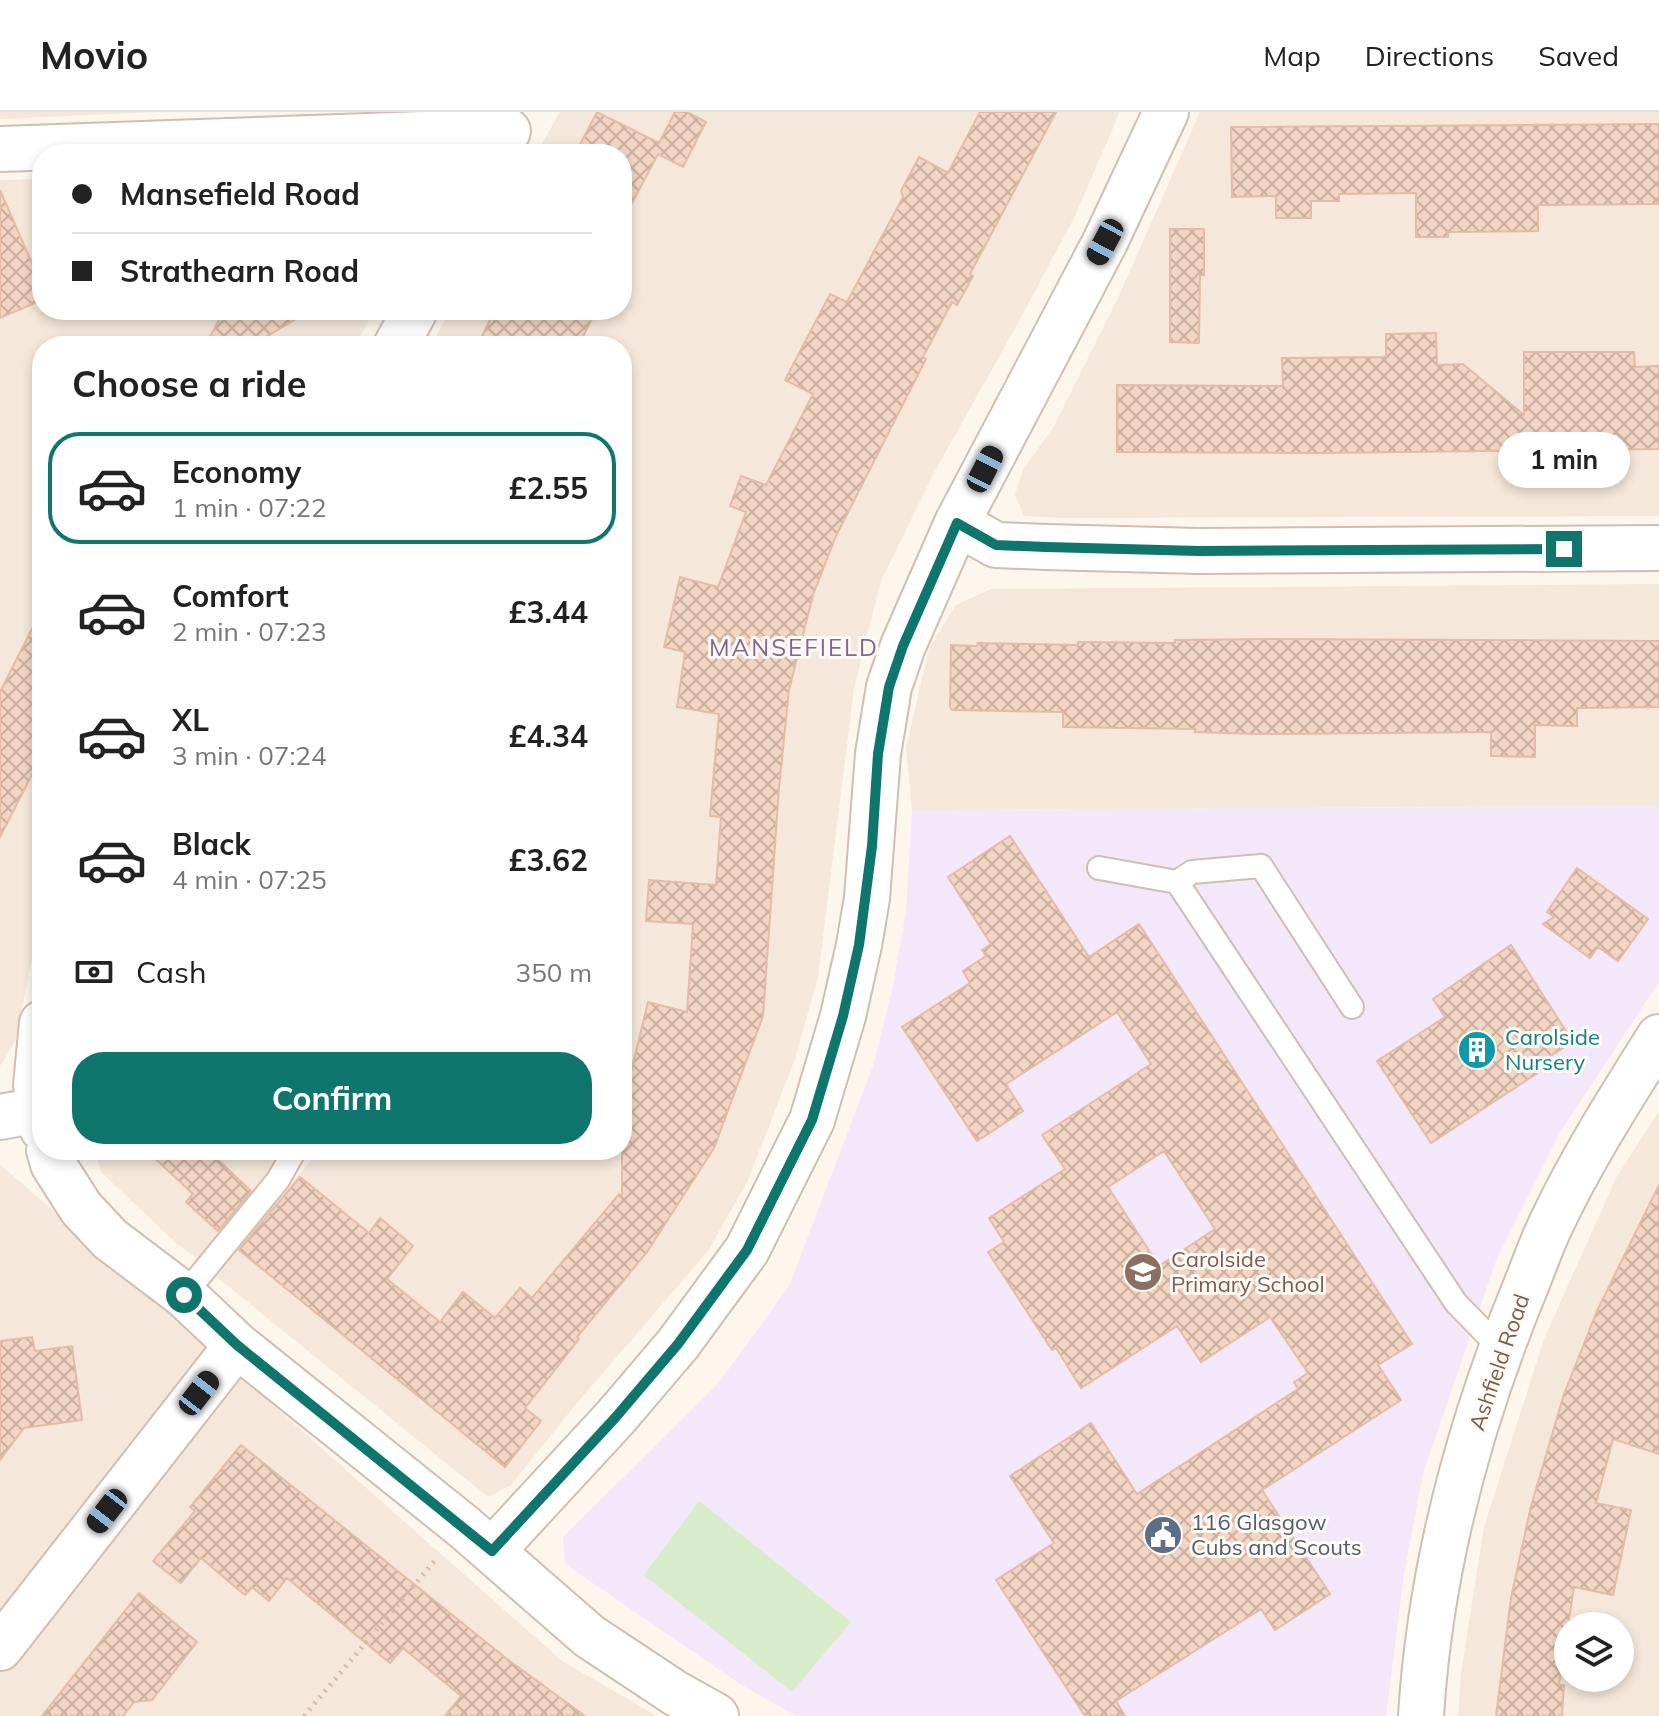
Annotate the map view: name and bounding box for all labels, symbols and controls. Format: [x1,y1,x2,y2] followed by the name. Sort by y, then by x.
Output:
[40,31,148,79] text: Movio
[1263,38,1321,73] text: Map
[1365,38,1494,73] text: Directions
[1538,38,1619,73] text: Saved
[120,175,360,213] text: Mansefield Road
[1083,215,1127,269] car
[120,252,359,290] text: Strathearn Road
[72,361,306,406] text: Choose a ride
[1498,433,1630,489] callout: 1 min
[963,442,1007,496] car
[1530,443,1598,476] text: 1 min
[76,452,148,524] icon: car
[172,453,301,491] text: Economy
[509,469,588,507] text: £2.55
[172,491,327,524] text: 1 min · 07:22
[1546,531,1582,567] route end
[76,576,148,648] icon: car
[172,577,289,615] text: Comfort
[509,593,588,631] text: £3.44
[172,615,327,648] text: 2 min · 07:23
[709,632,879,662] district label: MANSEFIELD
[76,700,148,772] icon: car
[172,701,209,739] text: XL
[509,717,588,755] text: £4.34
[172,739,327,772] text: 3 min · 07:24
[76,824,148,896] icon: car
[172,825,251,863] text: Black
[509,841,588,879] text: £3.62
[172,863,327,896] text: 4 min · 07:25
[72,950,116,994] icon: cash
[136,953,207,991] text: Cash
[516,956,592,989] text: 350 m
[1505,1023,1600,1076] place label: Carolside Nursery
[1456,1029,1498,1071] building icon: Carolside Nursery
[72,1052,592,1144] button: Confirm
[1171,1245,1325,1298] place label: Carolside Primary School
[1122,1251,1164,1293] school or university icon: Carolside Primary School
[166,1277,202,1313] route start
[1463,1290,1535,1434] street label: Ashfield Road
[175,1367,223,1419] car
[83,1485,131,1537] car
[1191,1508,1362,1561] place label: 116 Glasgow Cubs and Scouts
[1142,1514,1184,1556] public building icon: 116 Glasgow Cubs and Scouts
[1554,1612,1634,1692] map controls
[1554,1612,1634,1692] button: layers

